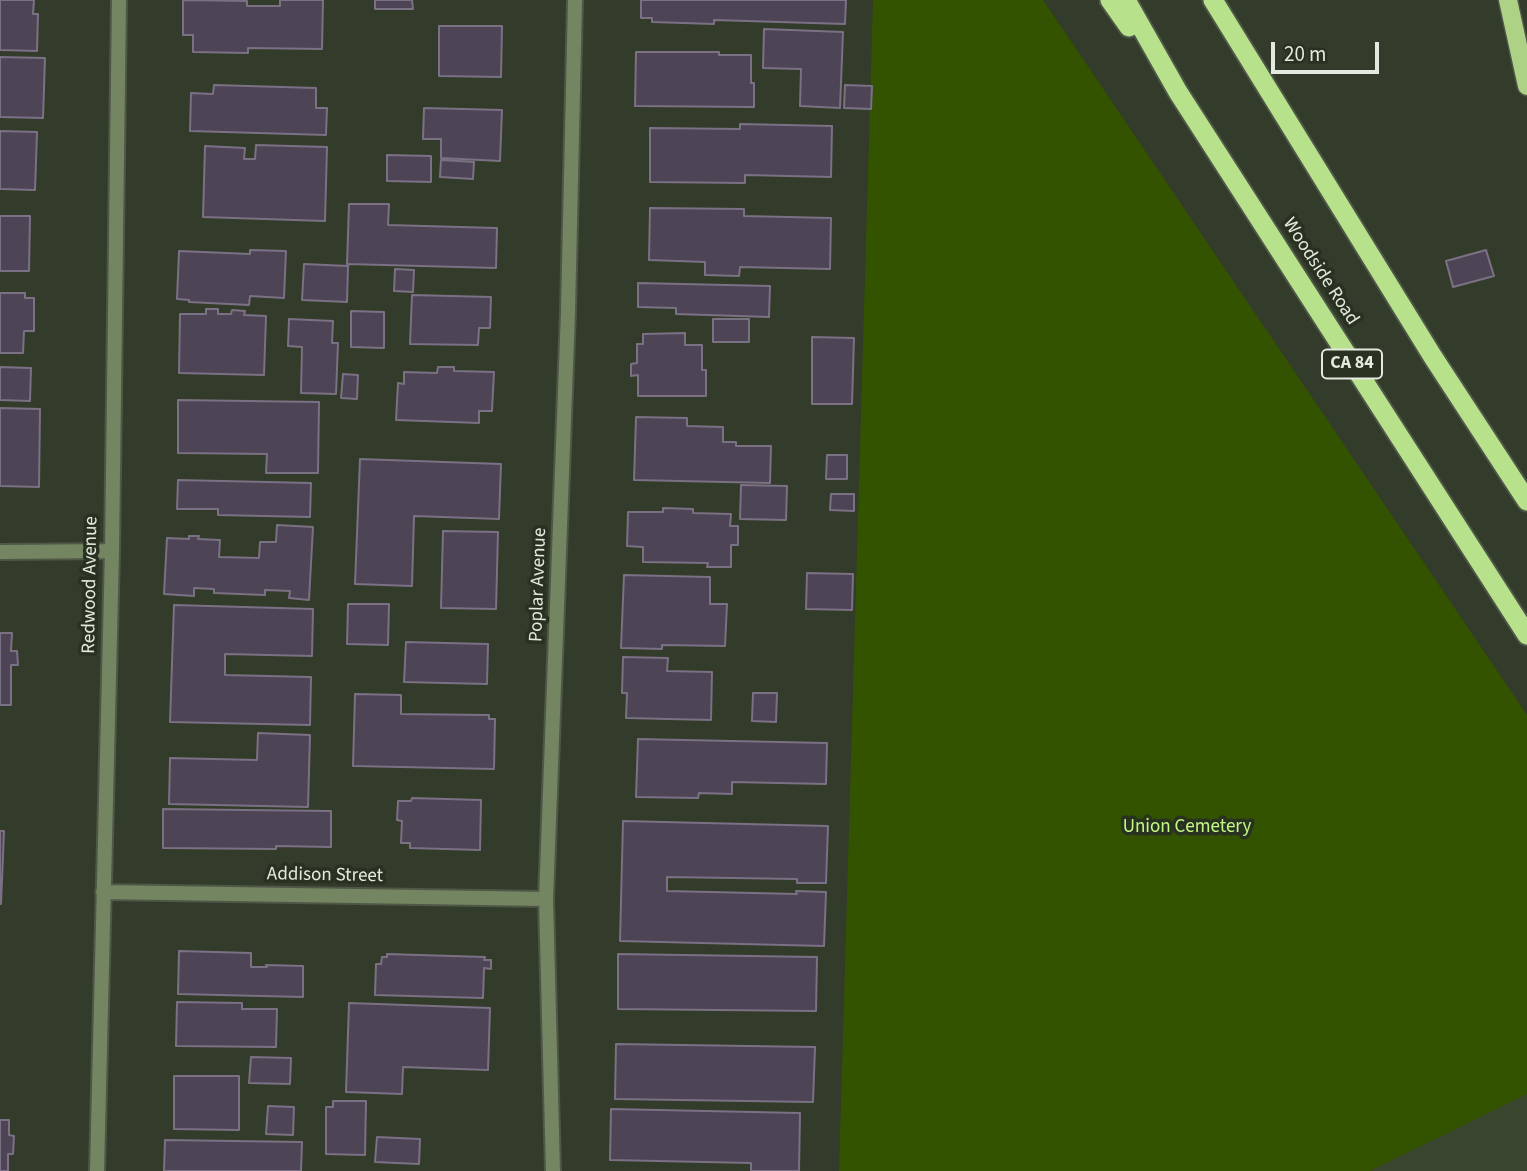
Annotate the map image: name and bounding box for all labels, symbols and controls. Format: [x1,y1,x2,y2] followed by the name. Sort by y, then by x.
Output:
[1275,28,1384,72] scale bar
[1284,39,1326,69] text: 20 m
[1277,214,1363,330] street label: Woodside Road
[1322,350,1382,378] road number: CA 84
[78,516,104,654] street label: Redwood Avenue
[526,527,552,643] street label: Poplar Avenue
[1123,817,1251,839] park label: Union Cemetery
[267,864,383,888] street label: Addison Street

